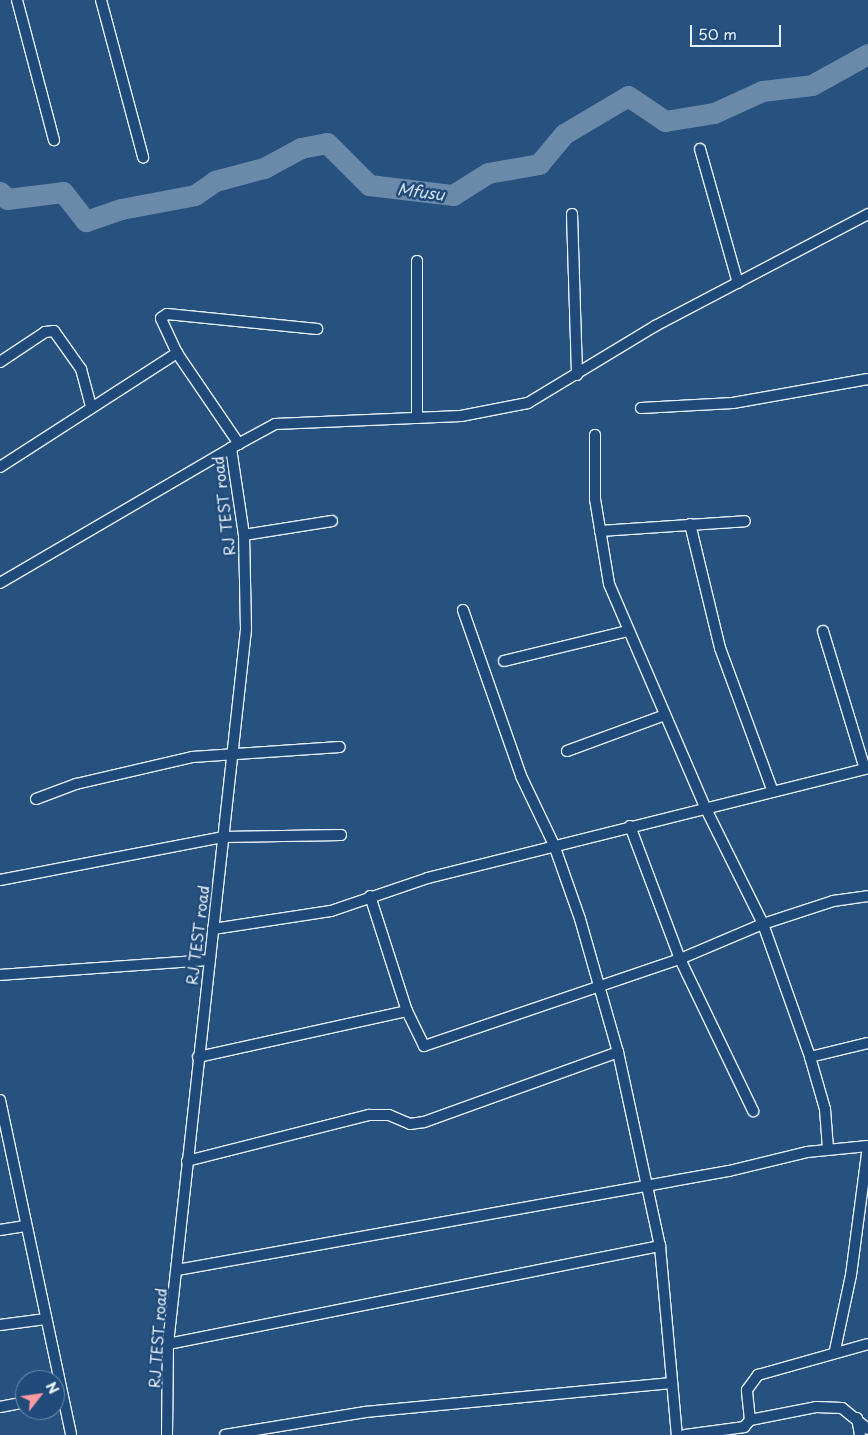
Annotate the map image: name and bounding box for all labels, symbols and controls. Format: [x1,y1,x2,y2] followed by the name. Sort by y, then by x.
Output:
[693,15,784,47] scale bar
[698,22,737,45] text: 50 m
[396,179,446,203] water label: Mfusu
[208,455,238,557] street label: RJ TEST road
[182,884,212,986] street label: RJ TEST road
[145,1287,169,1389] street label: RJ TEST road
[15,1370,65,1420] north arrow
[41,1378,64,1398] text: N

